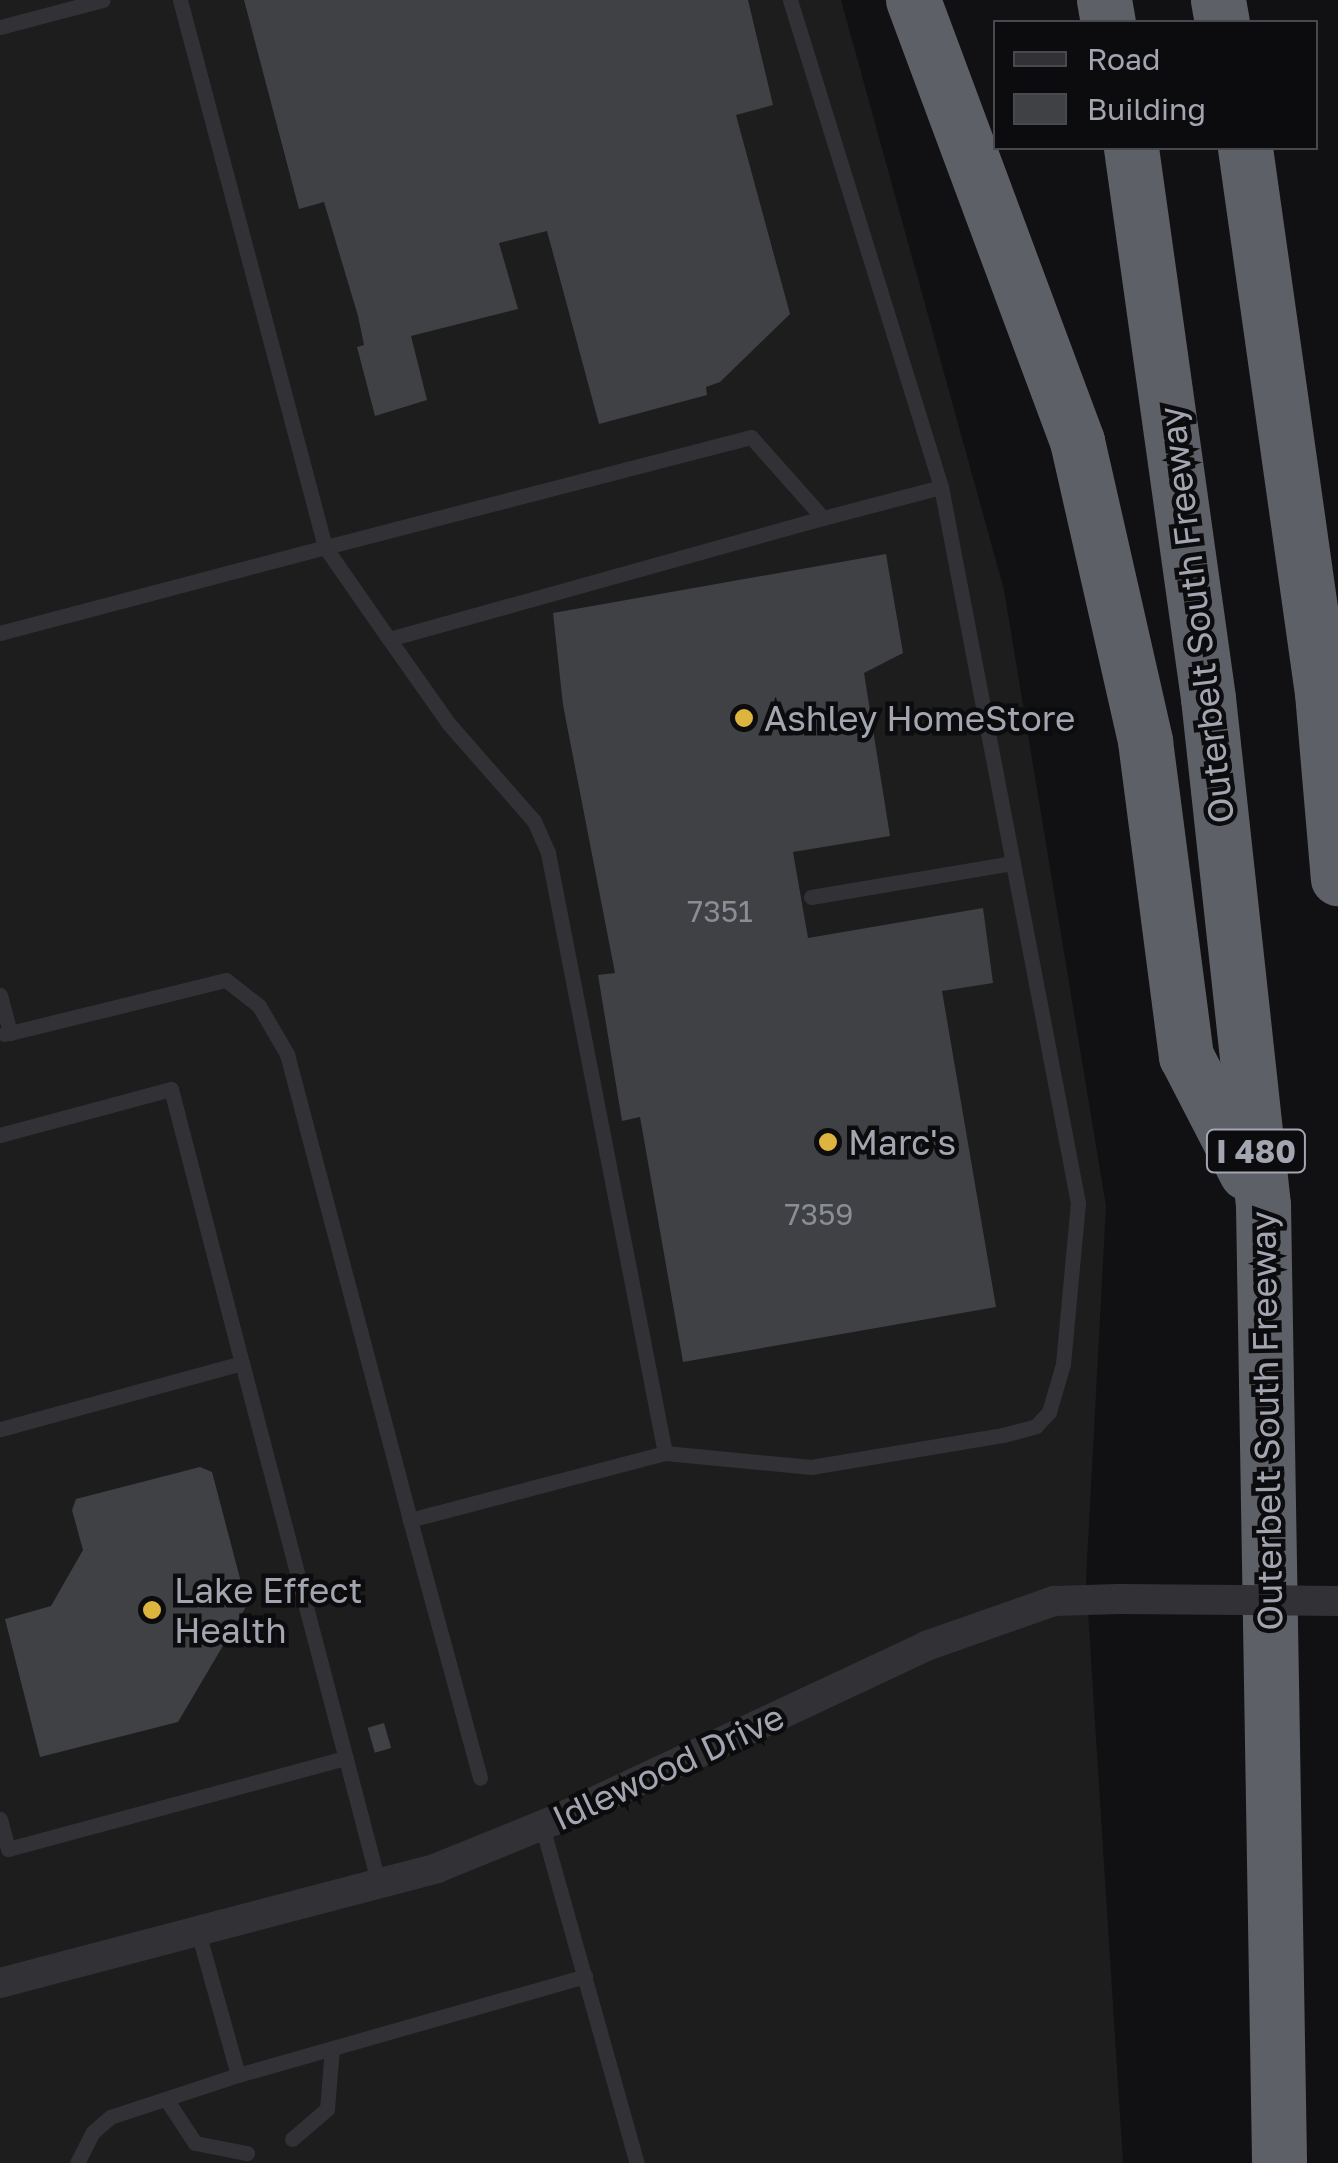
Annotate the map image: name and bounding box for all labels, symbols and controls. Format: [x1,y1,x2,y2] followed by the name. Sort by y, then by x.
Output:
[993,20,1318,150] legend
[1087,41,1161,77] text: Road
[1087,91,1206,127] text: Building
[1150,404,1242,826] street label: Outerbelt South Freeway
[764,697,1075,739] place label: Ashley HomeStore
[733,707,755,729] marker: Ashley HomeStore
[687,893,753,929] house number: 7351
[848,1121,956,1163] place label: Marc's
[1204,1124,1308,1178] road number: I 480
[817,1131,839,1153] marker: Marc's
[785,1196,853,1232] house number: 7359
[1241,1211,1291,1631] street label: Outerbelt South Freeway
[174,1569,362,1651] place label: Lake Effect Health
[139,1597,165,1623] marker: Lake Effect Health
[546,1695,790,1839] street label: Idlewood Drive

